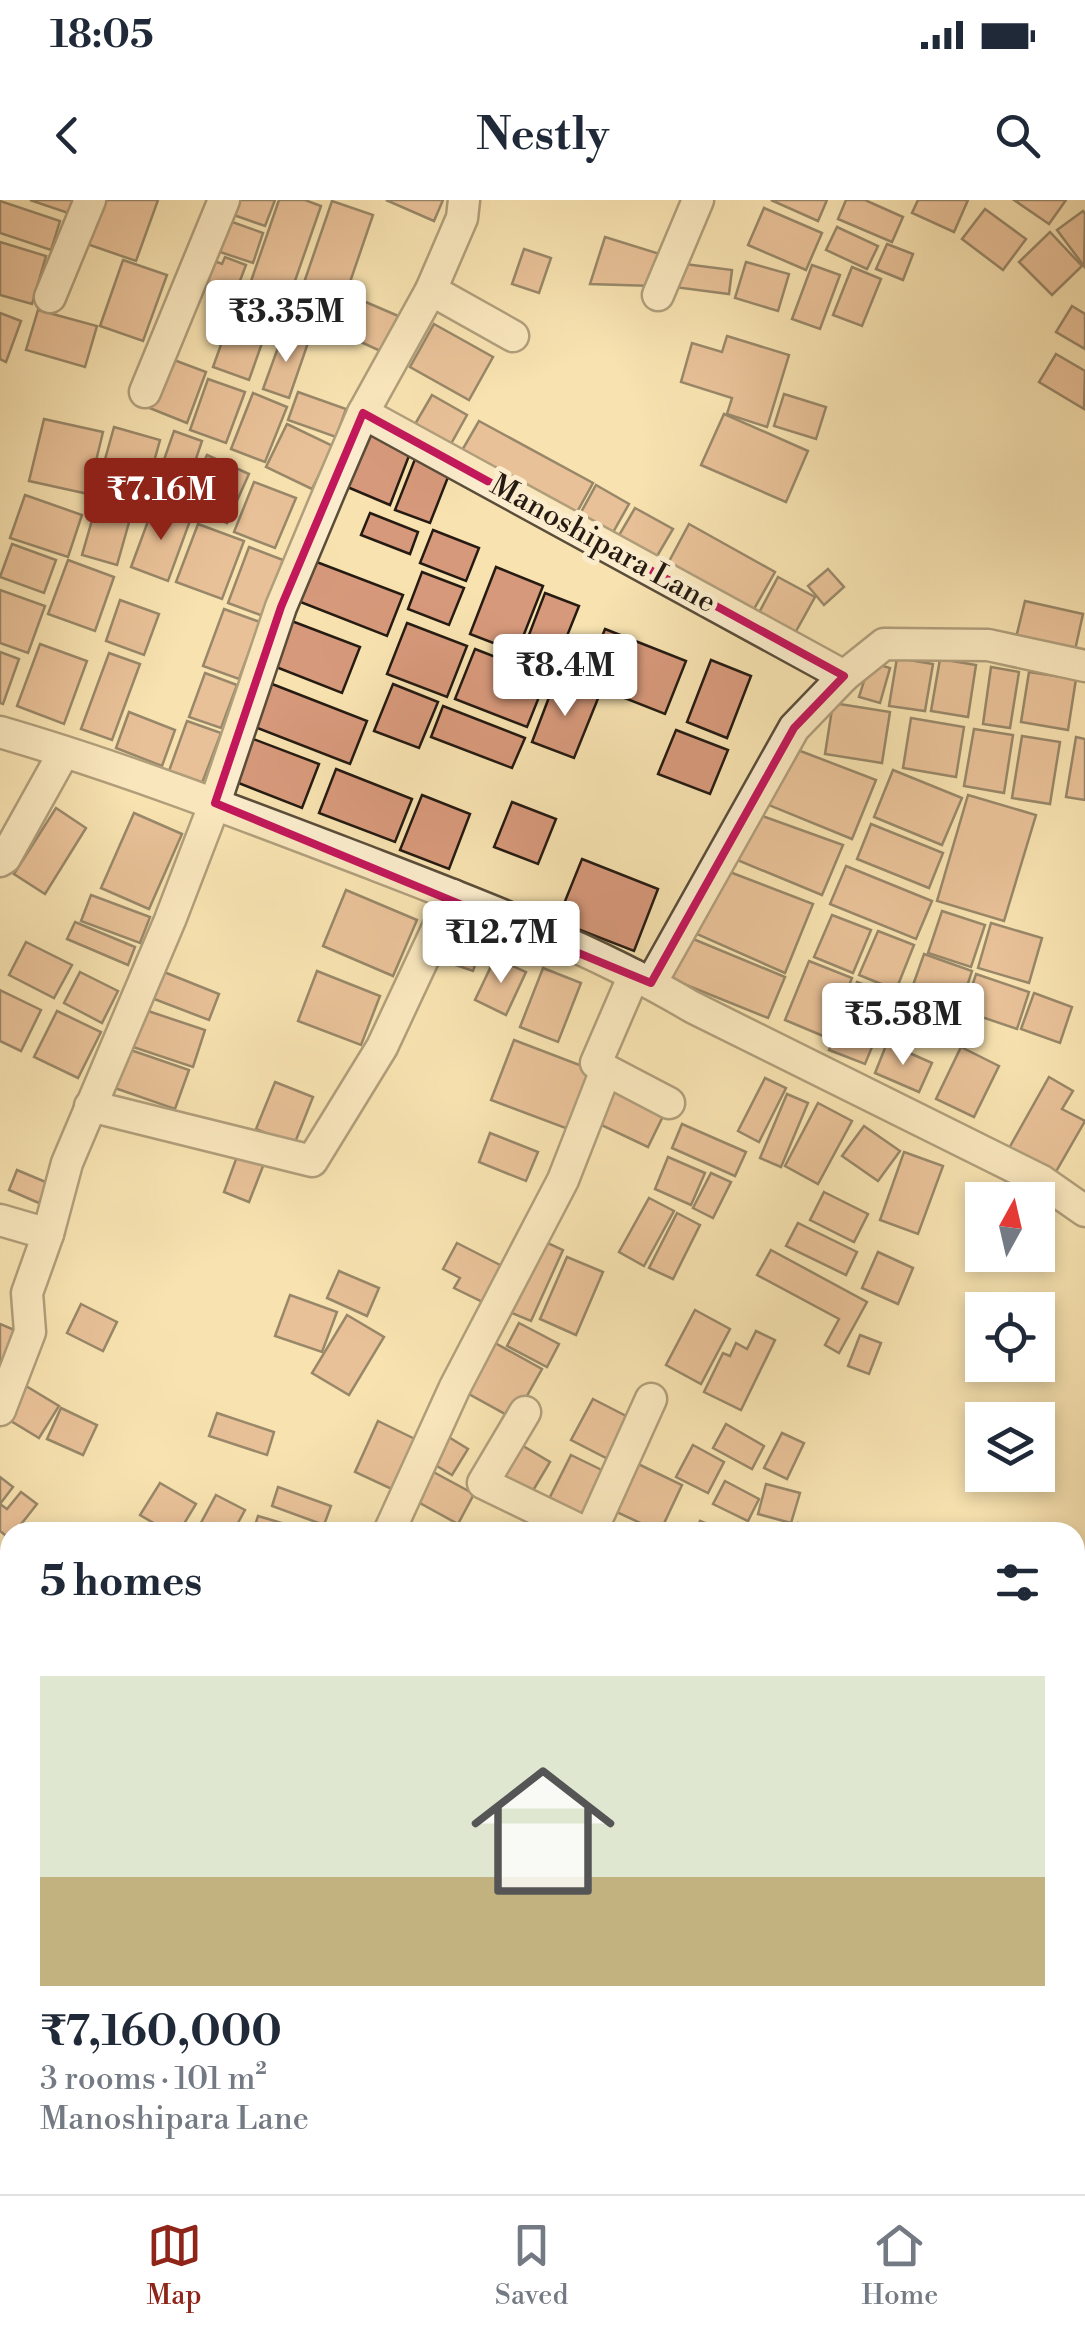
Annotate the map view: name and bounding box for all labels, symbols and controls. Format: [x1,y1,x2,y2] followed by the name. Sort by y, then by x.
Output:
[50,12,153,59] text: 18:05
[476,107,609,164] text: Nestly
[40,108,95,163] icon: back
[990,108,1045,163] icon: search
[205,280,367,365] pin: ₹3.35M
[228,292,344,332] text: ₹3.35M
[80,458,242,543] pin: ₹7.16M
[484,466,722,622] street label: Manoshipara Lane
[106,470,216,510] text: ₹7.16M
[495,634,635,719] pin: ₹8.4M
[515,646,615,686] text: ₹8.4M
[420,901,582,986] pin: ₹12.7M
[445,913,557,953] text: ₹12.7M
[822,983,984,1068] pin: ₹5.58M
[844,995,962,1035] text: ₹5.58M
[965,1182,1055,1272] north arrow
[965,1182,1055,1492] map controls
[965,1292,1055,1382] button: locate
[965,1402,1055,1492] button: layers
[990,1555,1045,1610] icon: filters
[40,1556,202,1609] text: 5 homes
[453,1741,633,1921] icon: home
[40,2006,282,2059] text: ₹7,160,000
[40,2059,267,2099] text: 3 rooms · 101 m²
[40,2099,309,2139] text: Manoshipara Lane
[147,2218,202,2313] tab: Map
[495,2218,568,2313] tab: Saved
[862,2218,938,2313] tab: Home

